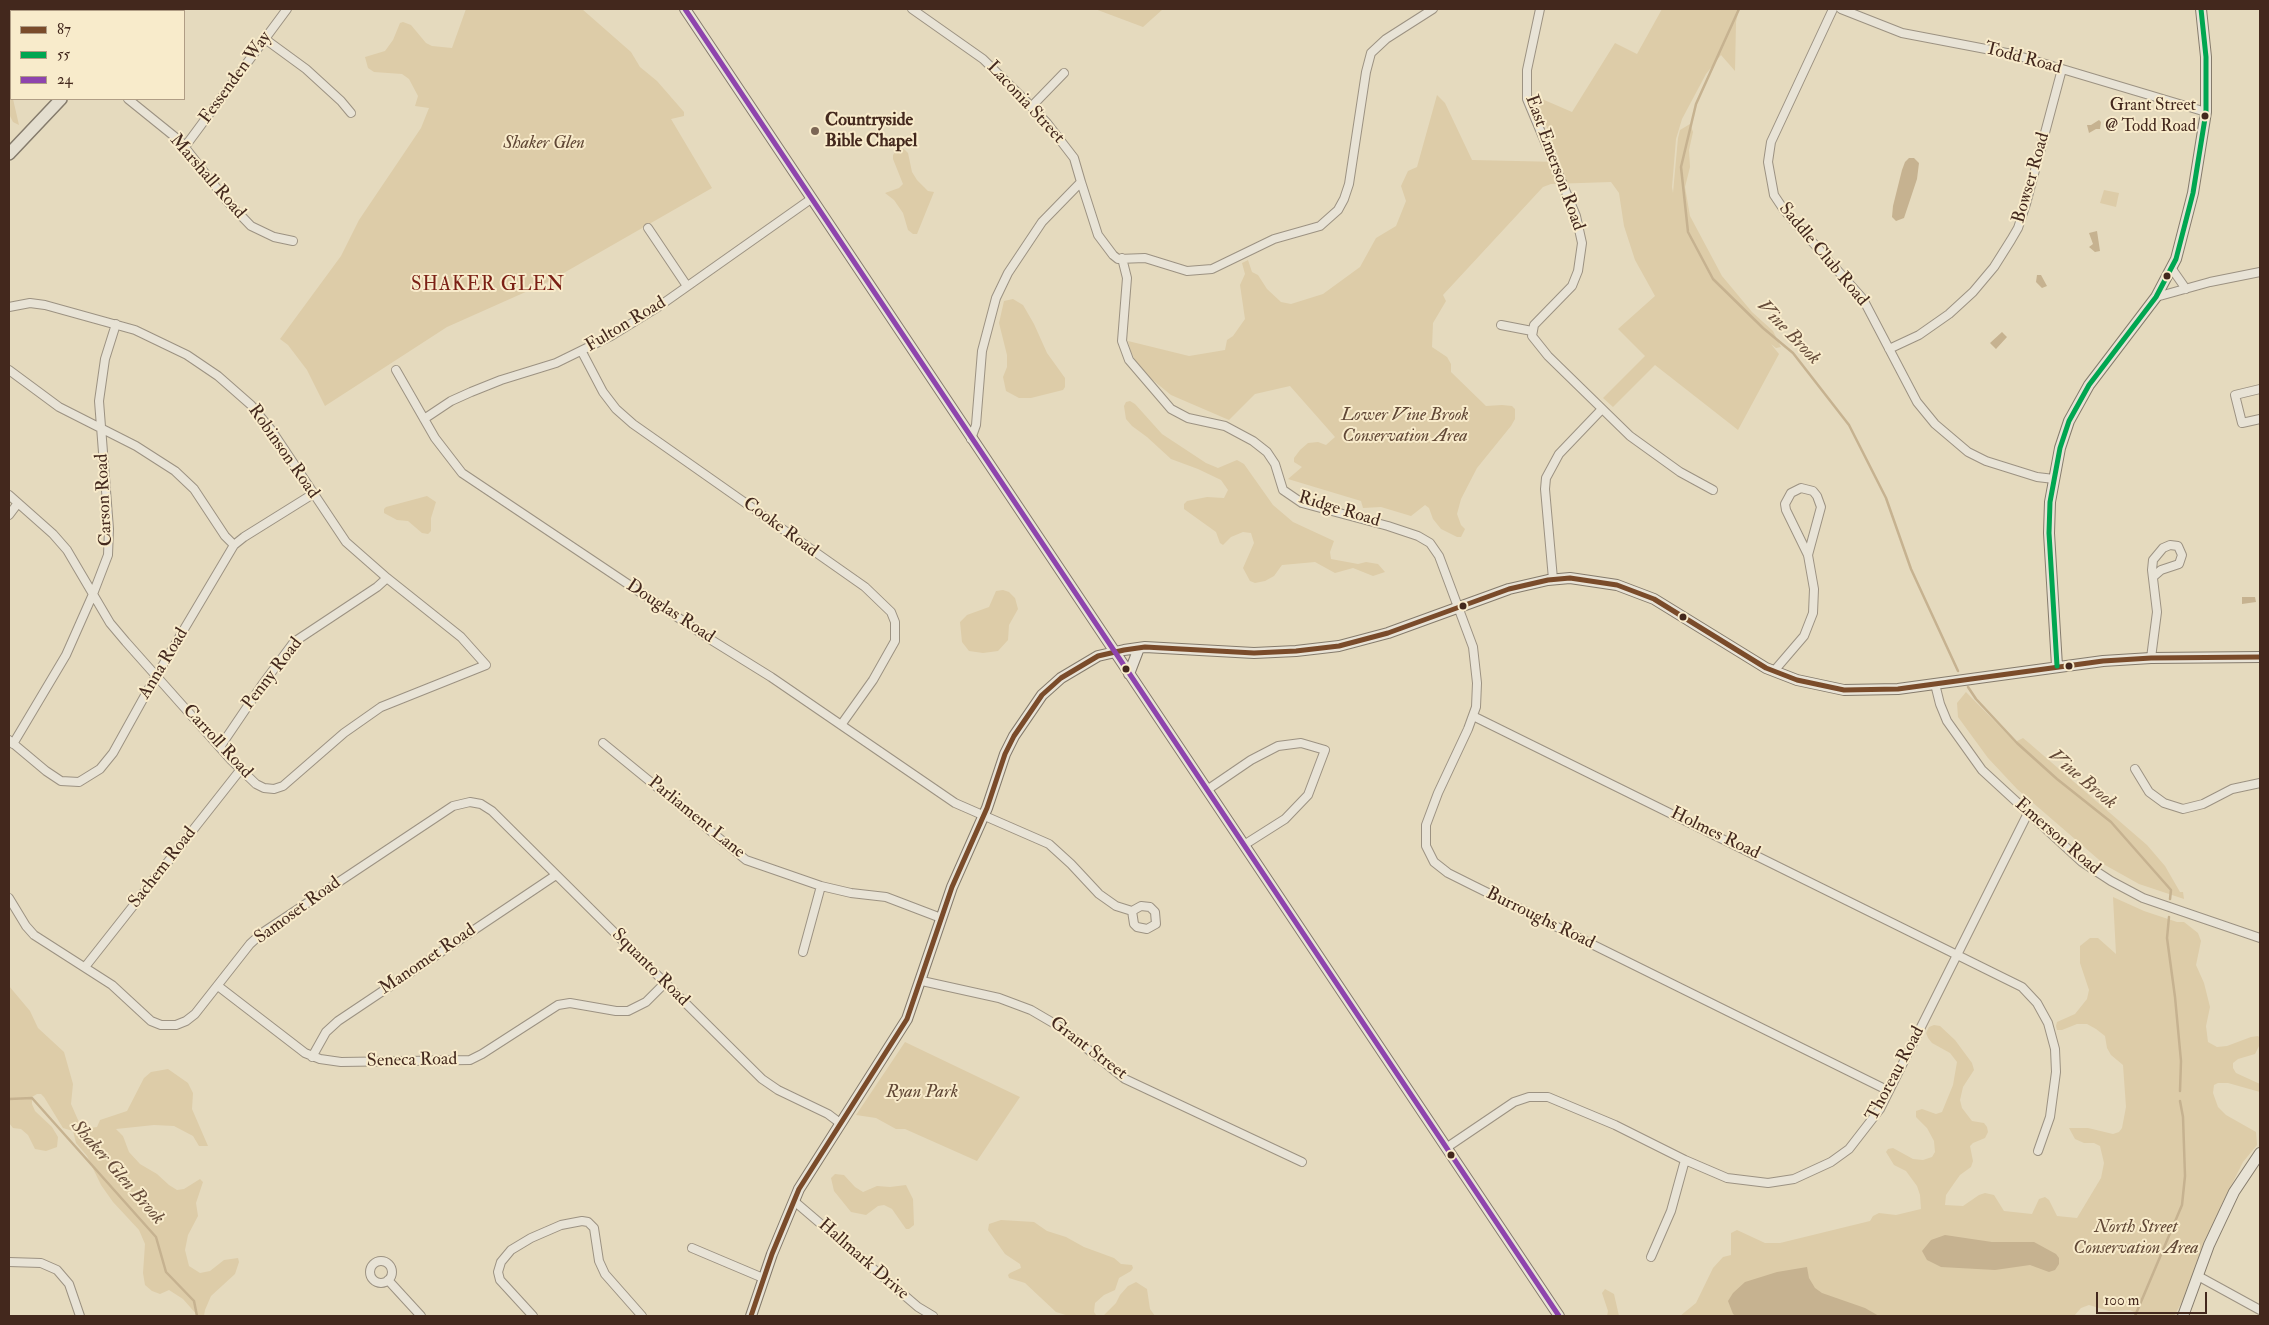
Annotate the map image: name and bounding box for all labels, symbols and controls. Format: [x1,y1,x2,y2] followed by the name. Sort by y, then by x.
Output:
[10,10,185,100] legend
[57,20,71,39] text: 87
[195,28,277,128] street label: Fessenden Way
[1982,38,2064,80] street label: Todd Road
[57,45,70,64] text: 55
[981,57,1069,149] street label: Laconia Street
[57,70,73,89] text: 24
[1519,92,1589,234] street label: East Emerson Road
[2105,96,2196,136] place label: Grant Street @ Todd Road
[825,110,917,152] place label: Countryside Bible Chapel
[2200,111,2210,121] marker: Grant Street @ Todd Road
[809,125,821,137] marker: Countryside Bible Chapel
[164,130,250,224] street label: Marshall Road
[2009,130,2055,226] street label: Bowser Road
[503,133,585,155] park label: Shaker Glen
[1774,199,1872,311] street label: Saddle Club Road
[2162,271,2172,281] unlabelled marker
[410,275,566,297] district label: SHAKER GLEN
[582,293,670,357] street label: Fulton Road
[1751,296,1825,370] water label: Vine Brook
[243,401,323,503] street label: Robinson Road
[1341,405,1469,448] park label: Lower Vine Brook Conservation Area
[92,453,118,547] street label: Carson Road
[1296,487,1382,533] street label: Ridge Road
[738,493,822,563] street label: Cooke Road
[622,575,718,649] street label: Douglas Road
[1458,601,1468,611] unlabelled marker
[1678,612,1688,622] unlabelled marker
[134,625,194,703] street label: Anna Road
[238,634,308,714] street label: Penny Road
[2064,661,2074,671] unlabelled marker
[1121,664,1131,674] unlabelled marker
[177,701,257,783] street label: Carroll Road
[2043,745,2121,815] water label: Vine Brook
[643,772,749,864] street label: Parliament Lane
[2010,794,2104,880] street label: Emerson Road
[1667,803,1763,865] street label: Holmes Road
[125,823,201,913] street label: Sachem Road
[251,873,345,949] street label: Samoset Road
[1482,883,1598,955] street label: Burroughs Road
[376,920,480,1000] street label: Manomet Road
[607,925,693,1011] street label: Squanto Road
[1045,1013,1131,1085] street label: Grant Street
[1862,1023,1930,1125] street label: Thoreau Road
[367,1049,457,1073] street label: Seneca Road
[886,1082,958,1104] park label: Ryan Park
[65,1116,169,1230] water label: Shaker Glen Brook
[1446,1150,1456,1160] unlabelled marker
[813,1215,913,1305] street label: Hallmark Drive
[2073,1217,2199,1260] park label: North Street Conservation Area
[2099,1282,2210,1314] scale bar
[2104,1291,2139,1310] text: 100 m

